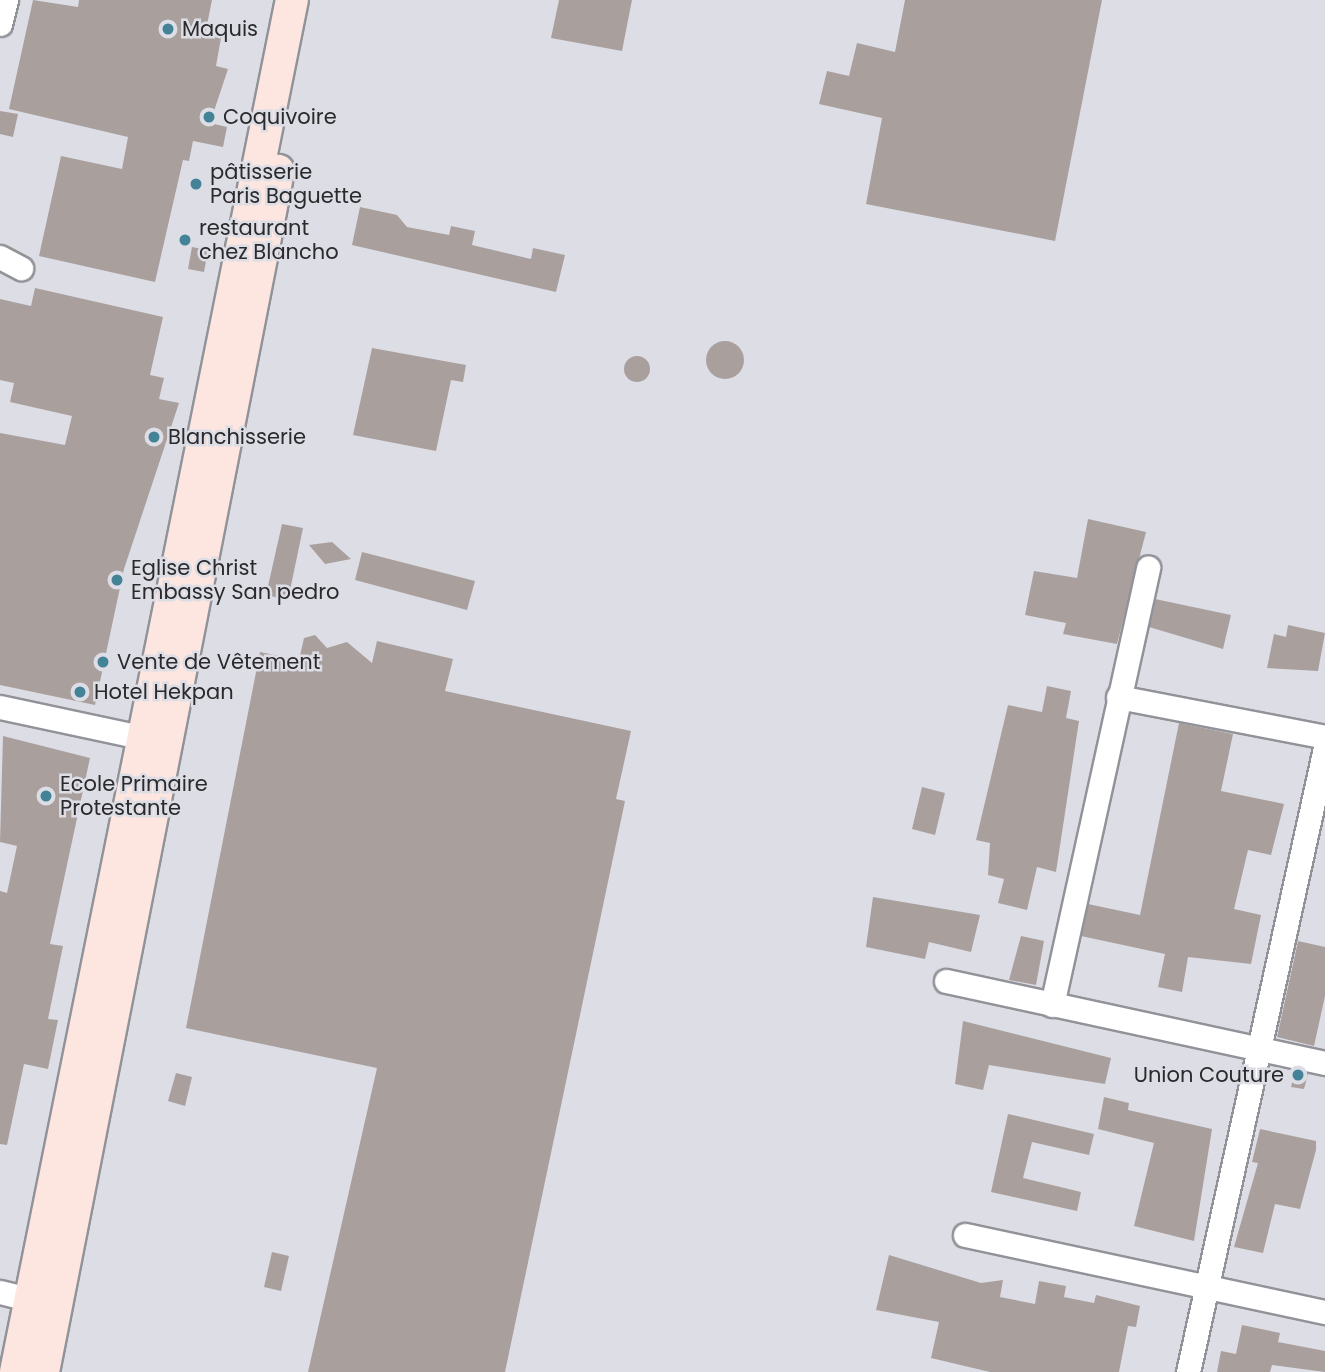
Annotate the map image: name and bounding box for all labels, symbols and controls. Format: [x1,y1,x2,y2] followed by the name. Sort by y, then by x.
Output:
[182,16,258,42] place label: Maquis
[160,21,176,37] marker: Maquis
[223,104,337,130] place label: Coquivoire
[201,109,217,125] marker: Coquivoire
[210,159,362,209] place label: pâtisserie Paris Baguette
[188,176,204,192] marker: pâtisserie Paris Baguette
[199,215,339,265] place label: restaurant chez Blancho
[177,232,193,248] marker: restaurant chez Blancho
[168,424,306,450] place label: Blanchisserie
[146,429,162,445] marker: Blanchisserie
[131,555,339,605] place label: Eglise Christ Embassy San pedro
[109,572,125,588] marker: Eglise Christ Embassy San pedro
[117,649,320,675] place label: Vente de Vêtement
[95,654,111,670] marker: Vente de Vêtement
[94,679,234,705] place label: Hotel Hekpan
[72,684,88,700] marker: Hotel Hekpan
[60,771,208,821] place label: Ecole Primaire Protestante
[38,788,54,804] marker: Ecole Primaire Protestante
[1134,1062,1284,1088] place label: Union Couture
[1290,1067,1306,1083] marker: Union Couture

